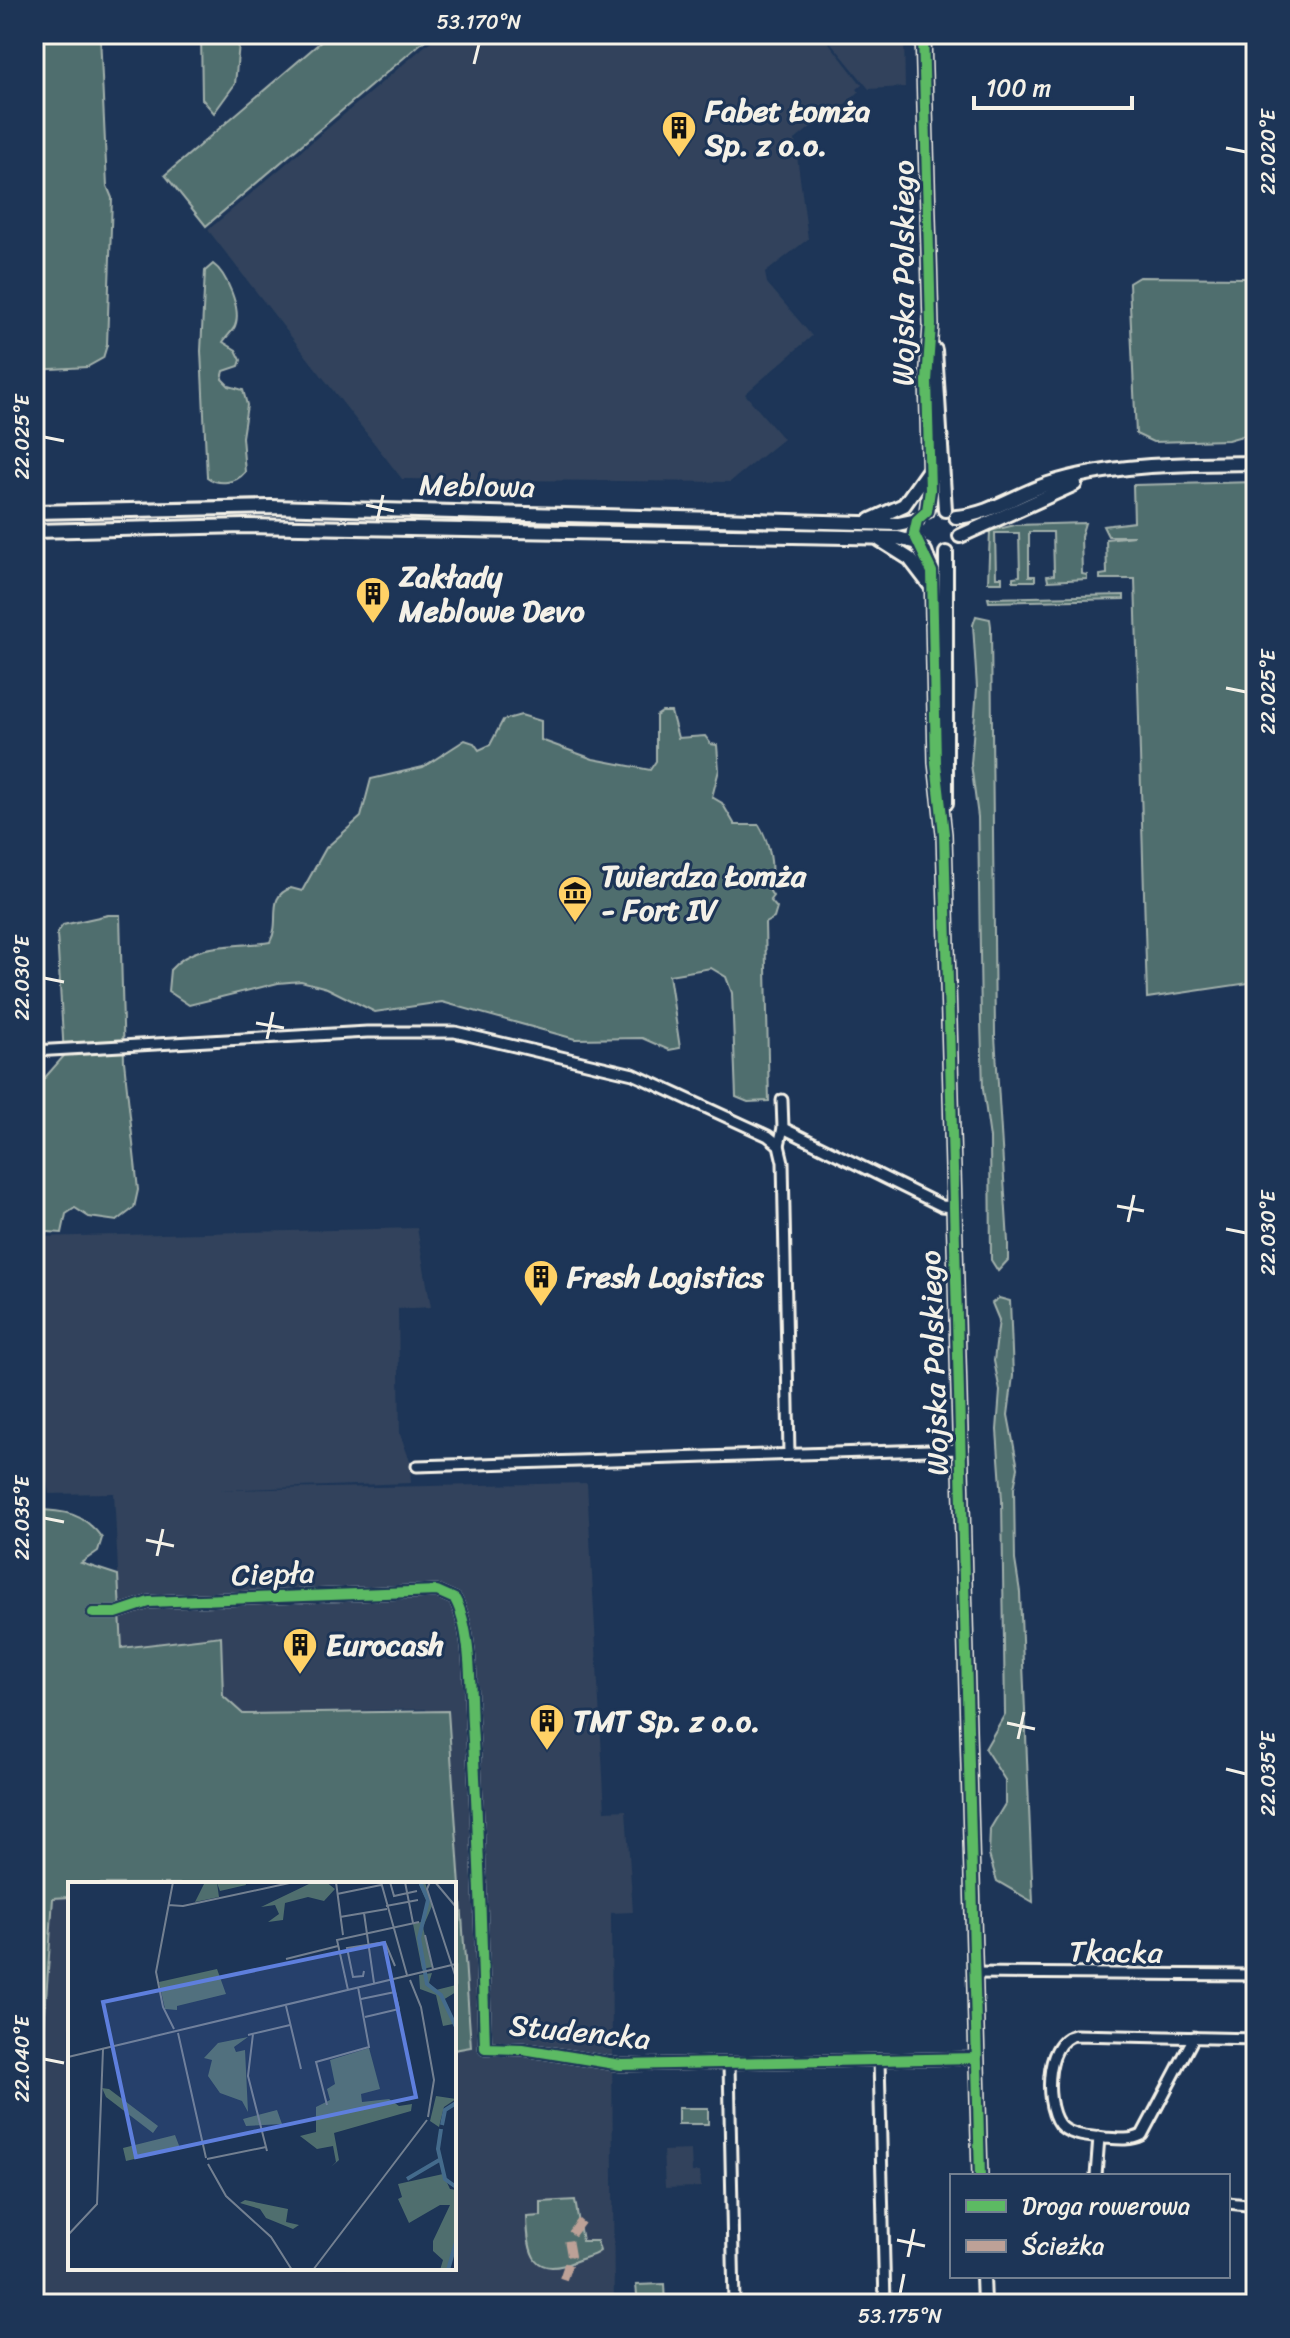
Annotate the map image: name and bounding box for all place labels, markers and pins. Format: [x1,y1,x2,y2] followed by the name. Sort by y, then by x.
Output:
[704,84,870,172] place label: Fabet Łomża Sp. z o.o.
[660,109,698,159] building icon: Fabet Łomża Sp. z o.o.
[398,550,585,638] place label: Zakłady Meblowe Devo
[354,575,392,625] building icon: Zakłady Meblowe Devo
[601,849,807,937] place label: Twierdza Łomża - Fort IV
[556,874,594,924] museum icon: Twierdza Łomża - Fort IV
[566,1250,765,1304] place label: Fresh Logistics
[522,1258,560,1308] building icon: Fresh Logistics
[326,1618,445,1672] place label: Eurocash
[281,1626,319,1676] building icon: Eurocash
[573,1694,760,1748] place label: TMT Sp. z o.o.
[528,1702,566,1752] building icon: TMT Sp. z o.o.

